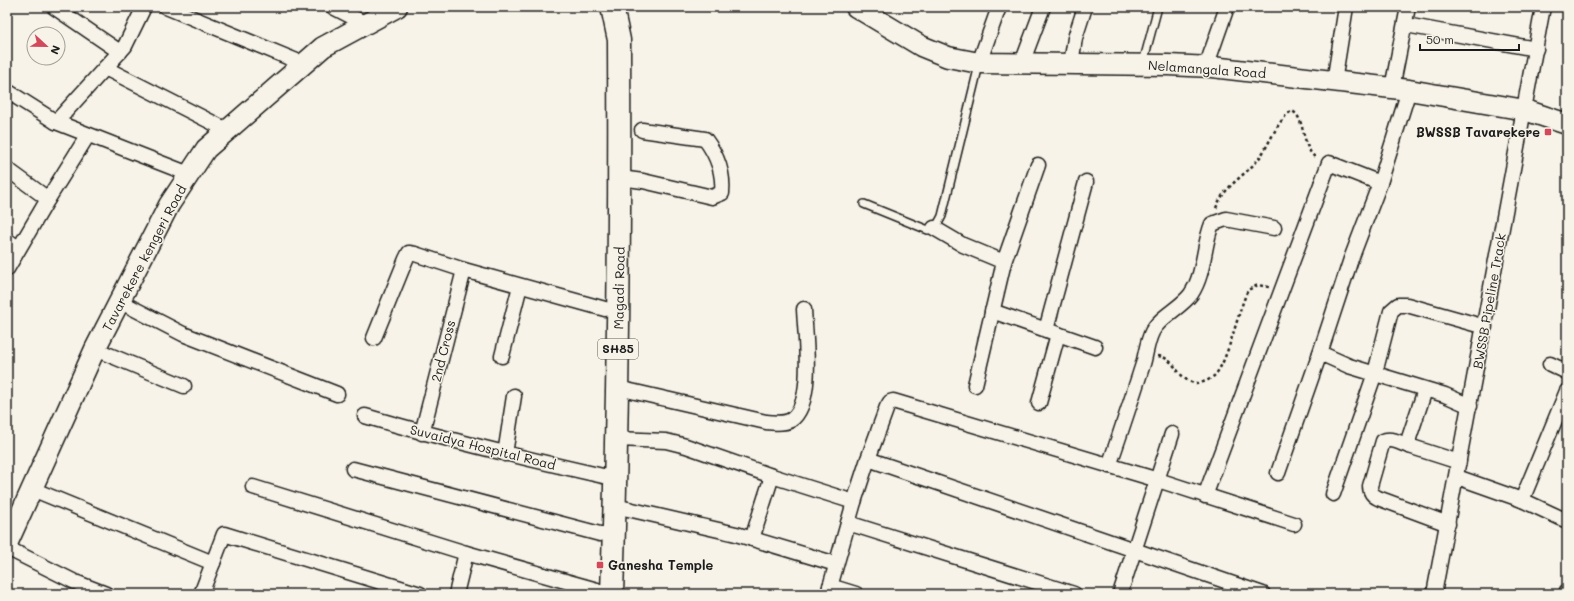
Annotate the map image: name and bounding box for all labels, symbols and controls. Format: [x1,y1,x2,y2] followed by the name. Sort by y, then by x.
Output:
[26,26,66,66] north arrow
[1420,26,1519,52] scale bar
[1426,31,1454,47] text: 50 m
[47,43,64,57] text: N
[1147,56,1267,81] street label: Nelamangala Road
[1416,123,1540,140] place label: BWSSB Tavarekere
[1543,127,1553,137] marker: BWSSB Tavarekere
[98,182,189,334] street label: Tavarekere kengeri Road
[1468,232,1509,370] street label: BWSSB Pipeline Track
[609,246,628,330] street label: Magadi Road
[427,318,458,383] street label: 2nd Cross
[598,339,638,359] road number: SH85
[408,420,558,473] street label: Suvaidya Hospital Road
[608,556,713,573] place label: Ganesha Temple
[595,560,605,570] marker: Ganesha Temple

